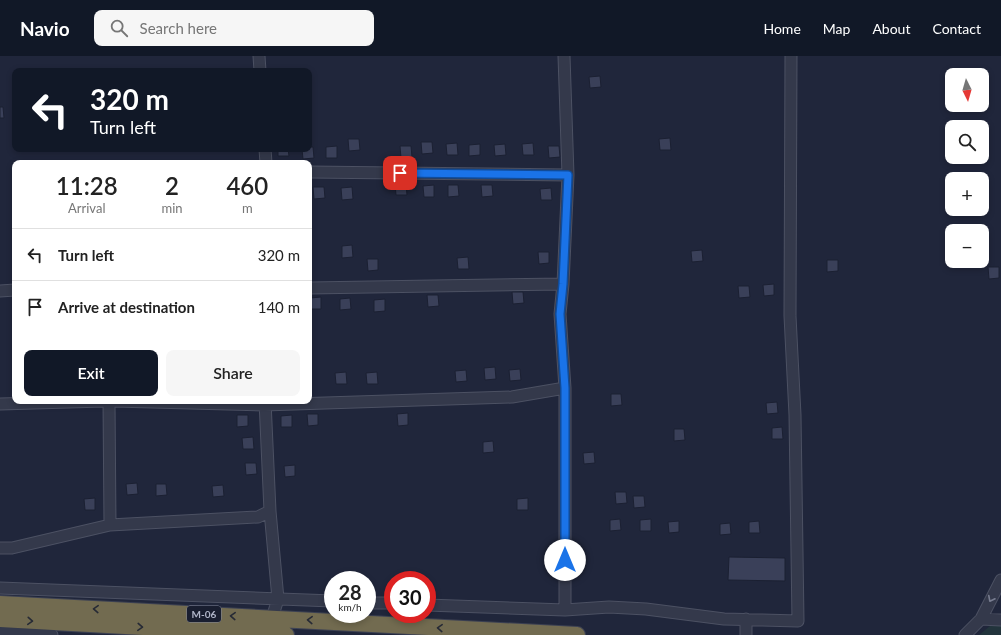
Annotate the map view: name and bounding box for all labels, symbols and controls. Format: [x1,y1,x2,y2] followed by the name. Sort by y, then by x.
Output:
[94,10,374,46] search box
[20,17,70,40] text: Navio
[108,17,130,39] icon: search
[140,19,217,37] text: Search here
[763,20,801,37] text: Home
[823,20,850,37] text: Map
[872,20,910,37] text: About
[932,20,981,37] text: Contact
[945,68,989,112] north arrow
[945,68,989,268] map controls
[90,82,169,116] text: 320 m
[24,84,76,136] icon: left
[90,116,156,138] text: Turn left
[945,120,989,164] button: search
[383,156,417,190] pin
[389,162,411,184] icon: arrive
[56,171,118,200] text: 11:28
[165,171,179,200] text: 2
[226,171,268,200] text: 460
[945,172,989,216] button: +
[68,200,105,216] text: Arrival
[161,200,183,216] text: min
[242,200,253,216] text: m
[945,224,989,268] button: −
[24,244,46,266] icon: left
[58,246,114,264] text: Turn left
[258,246,300,264] text: 320 m
[24,296,46,318] icon: arrive
[58,298,195,316] text: Arrive at destination
[258,298,300,316] text: 140 m
[24,350,158,396] button: Exit
[166,350,300,396] button: Share
[544,539,586,581] position arrow
[384,571,436,623] speed limit sign: 30
[338,580,362,604] text: 28
[988,595,996,603] one-way arrow
[338,601,362,613] text: km/h
[93,604,99,613] one-way arrow
[187,606,221,622] road number: М-06
[230,612,236,621] one-way arrow
[27,616,33,625] one-way arrow
[307,616,313,625] one-way arrow
[137,622,143,631] one-way arrow
[437,623,443,632] one-way arrow

